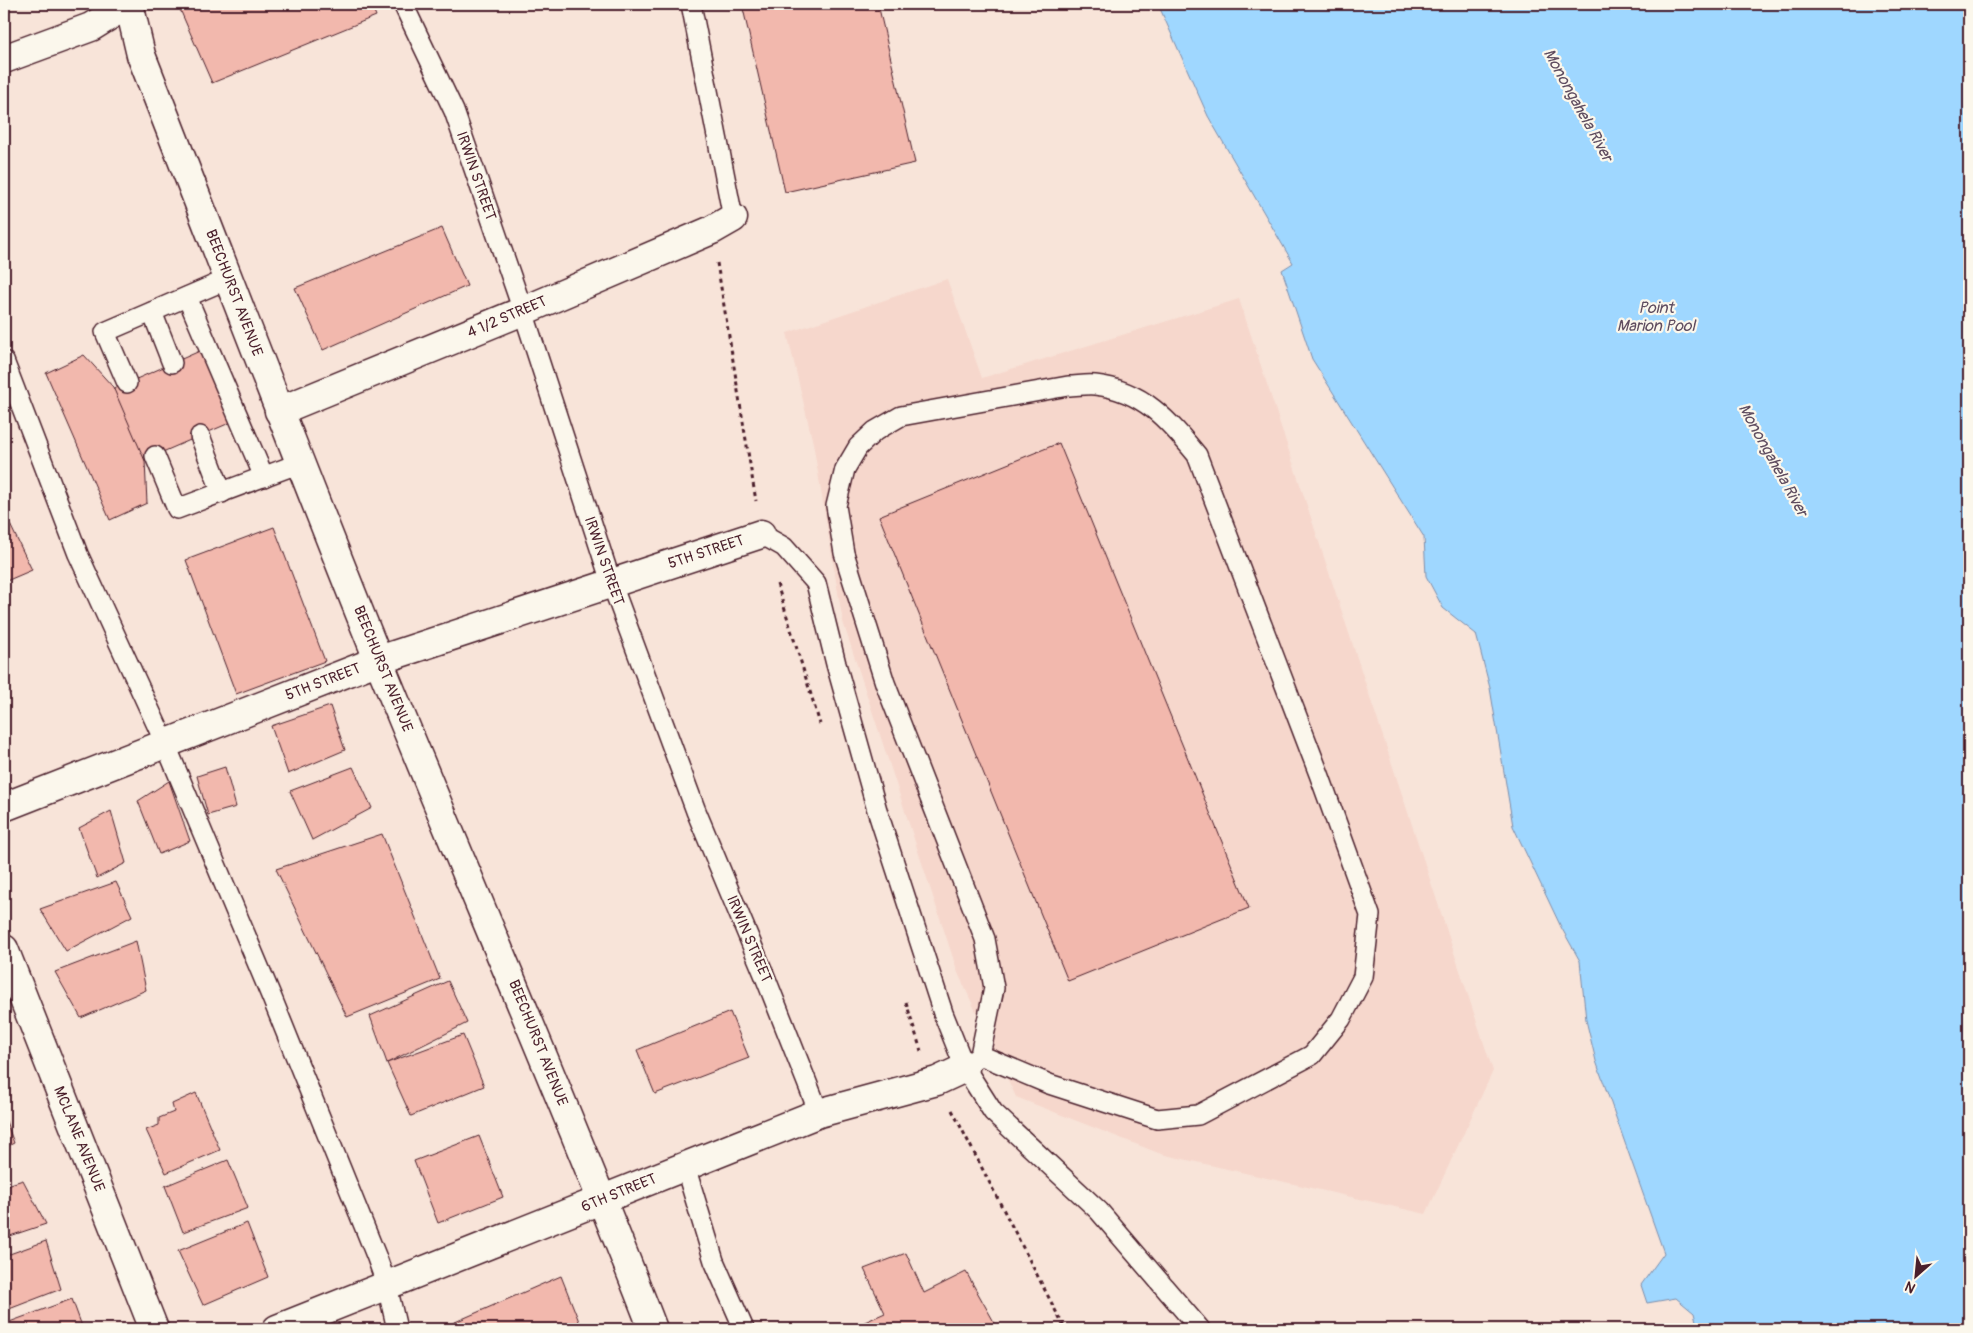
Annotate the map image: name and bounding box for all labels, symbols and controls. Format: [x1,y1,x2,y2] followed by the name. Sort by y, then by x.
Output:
[1539,45,1618,167] water label: Monongahela River
[452,129,500,223] street label: IRWIN STREET
[201,227,267,359] street label: BEECHURST AVENUE
[464,292,550,342] street label: 4 1/2 STREET
[1617,298,1697,336] water label: Point Marion Pool
[1734,400,1813,522] water label: Monongahela River
[580,514,628,608] street label: IRWIN STREET
[666,531,746,573] street label: 5TH STREET
[349,603,417,735] street label: BEECHURST AVENUE
[283,659,363,705] street label: 5TH STREET
[722,892,776,986] street label: IRWIN STREET
[504,977,572,1109] street label: BEECHURST AVENUE
[49,1083,109,1195] street label: MCLANE AVENUE
[579,1169,659,1217] street label: 6TH STREET
[1890,1250,1940,1300] north arrow
[1902,1277,1918,1297] text: N

